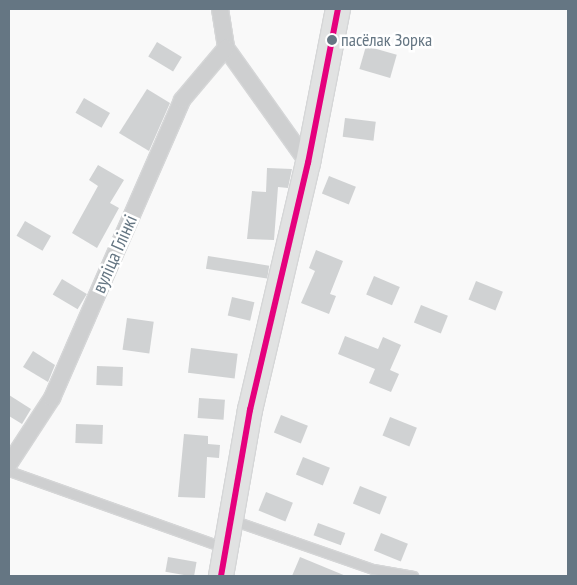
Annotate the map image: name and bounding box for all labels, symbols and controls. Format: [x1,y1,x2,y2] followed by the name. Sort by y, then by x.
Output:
[341,29,432,51] place label: пасёлак Зорка
[327,35,337,45] marker: пасёлак Зорка
[88,211,142,297] street label: вуліца Глінкі

